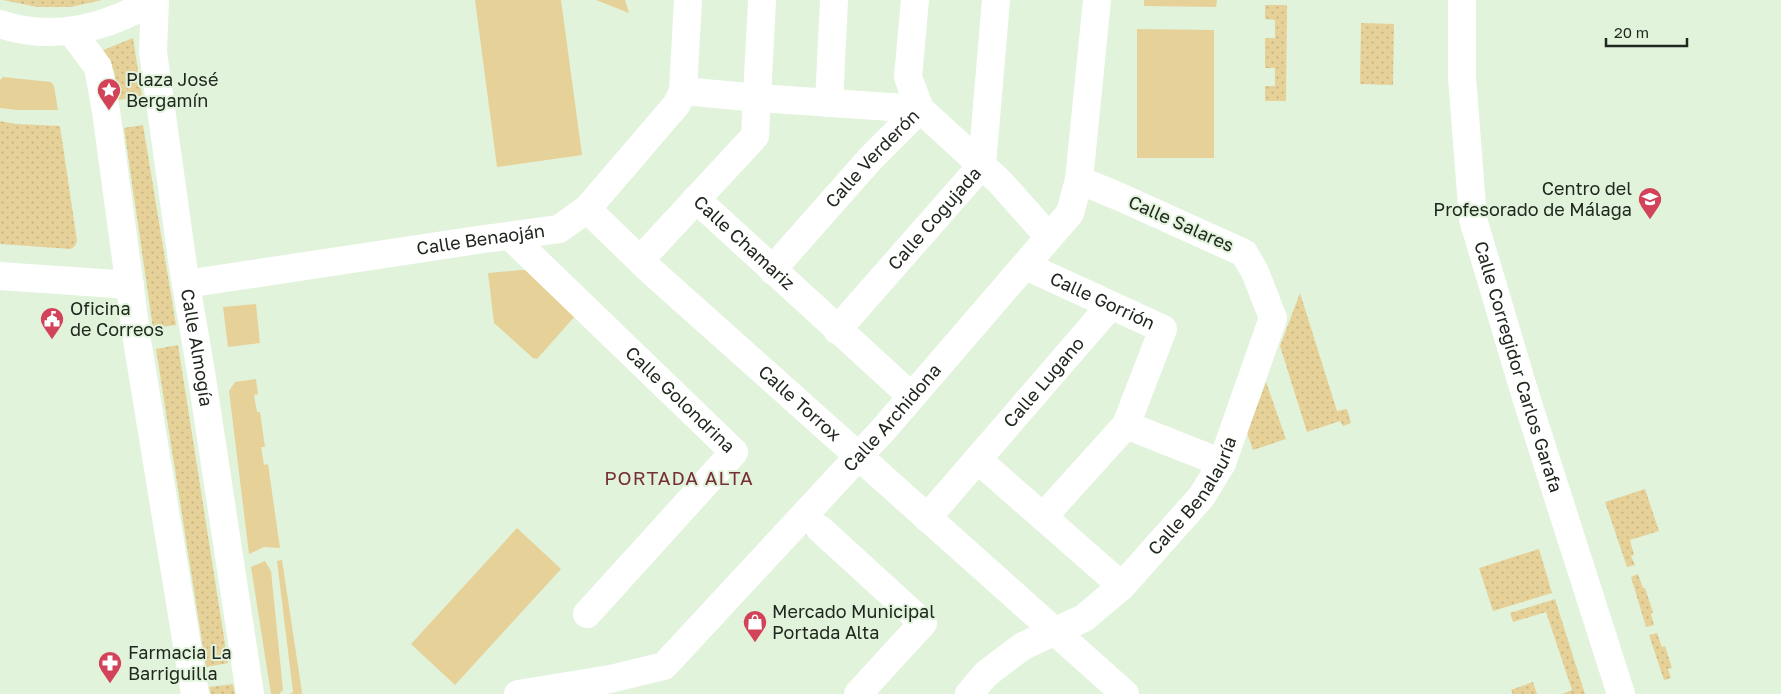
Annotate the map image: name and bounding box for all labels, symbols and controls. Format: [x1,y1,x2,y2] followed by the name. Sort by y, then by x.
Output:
[1606,15,1687,47] scale bar
[1614,23,1649,41] text: 20 m
[126,68,218,111] place label: Plaza José Bergamín
[96,77,122,111] place icon: Plaza José Bergamín
[820,104,923,212] street label: Calle Verderón
[883,162,985,274] street label: Calle Cogujada
[1433,177,1632,220] place label: Centro del Profesorado de Málaga
[1637,186,1663,220] school or university icon: Centro del Profesorado de Málaga
[689,190,800,294] street label: Calle Chamariz
[1125,190,1238,256] street label: Calle Salares
[415,219,546,259] street label: Calle Benaoján
[1470,238,1568,495] street label: Calle Corregidor Carlos Garafa
[1047,267,1159,334] street label: Calle Gorrión
[177,287,218,408] street label: Calle Almogía
[70,297,164,340] place label: Oficina de Correos
[39,306,65,340] public building icon: Oficina de Correos
[998,332,1088,432] street label: Calle Lugano
[621,341,740,457] street label: Calle Golondrina
[838,359,945,476] street label: Calle Archidona
[754,360,846,445] street label: Calle Torrox
[1143,433,1240,559] street label: Calle Benalauría
[604,466,754,489] district label: PORTADA ALTA
[772,600,935,643] place label: Mercado Municipal Portada Alta
[742,609,768,643] shop icon: Mercado Municipal Portada Alta
[128,641,232,684] place label: Farmacia La Barriguilla
[97,650,123,684] pharmacy icon: Farmacia La Barriguilla

